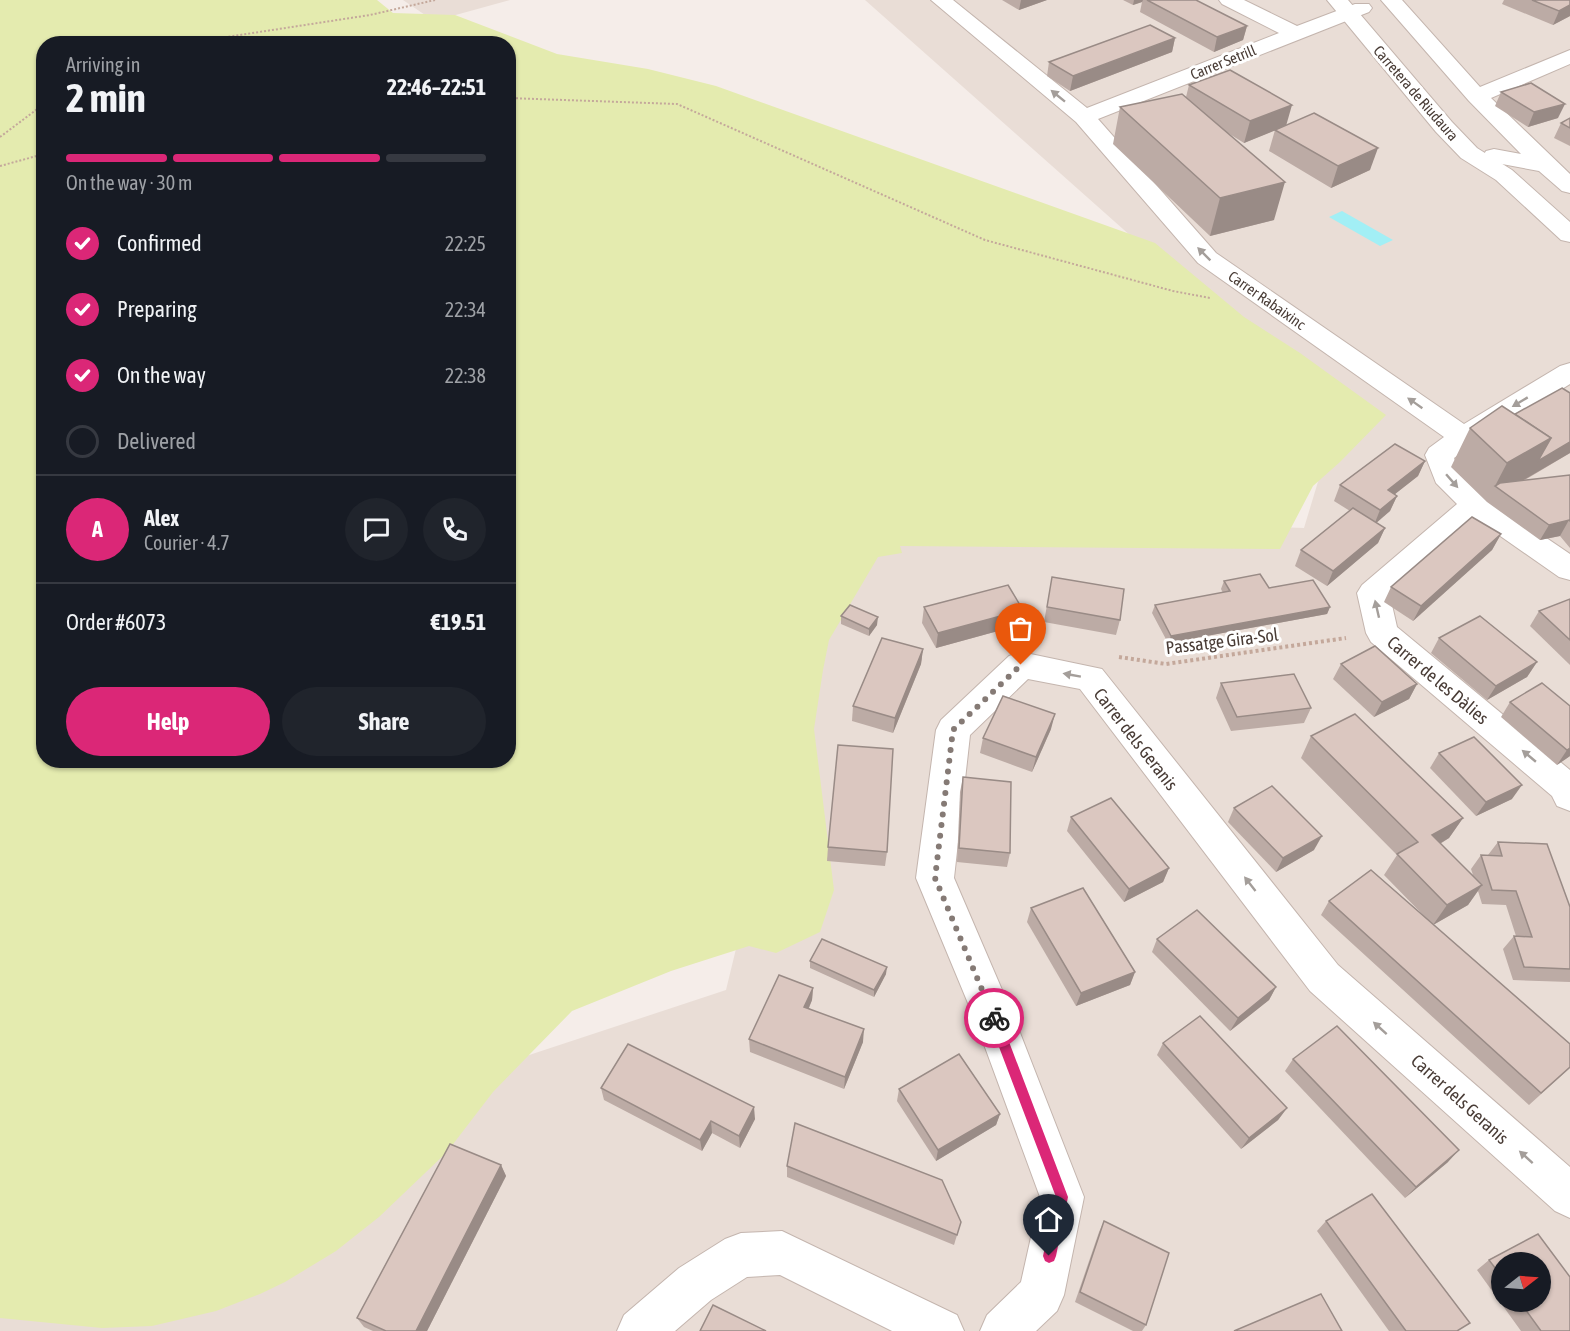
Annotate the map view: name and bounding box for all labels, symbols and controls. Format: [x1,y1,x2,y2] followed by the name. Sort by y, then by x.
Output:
[1188,41,1258,83] street label: Carrer Setrill
[1370,42,1462,144] street label: Carretera de Riudaura
[66,53,140,76] text: Arriving in
[387,74,486,100] text: 22:46–22:51
[66,76,146,120] text: 2 min
[1051,90,1066,103] one-way arrow
[66,171,192,194] text: On the way · 30 m
[66,227,99,260] icon: check
[117,230,202,256] text: Confirmed
[445,232,486,255] text: 22:25
[1198,248,1212,262] one-way arrow
[1225,267,1309,333] street label: Carrer Rabaixinc
[66,293,99,326] icon: check
[117,296,197,322] text: Preparing
[445,298,486,321] text: 22:34
[66,359,99,392] icon: check
[117,362,206,388] text: On the way
[445,364,486,387] text: 22:38
[1407,397,1423,409] one-way arrow
[1511,397,1528,407] one-way arrow
[117,428,196,454] text: Delivered
[1445,473,1458,488] one-way arrow
[345,498,408,561] button: chat
[423,498,486,561] button: phone
[144,505,179,531] text: Alex
[92,516,103,542] text: A
[144,531,230,554] text: Courier · 4.7
[1371,599,1381,618] one-way arrow
[995,603,1046,665] pin
[66,609,166,635] text: Order #6073
[431,609,486,635] text: €19.51
[1004,612,1037,645] icon: bag
[1164,624,1280,658] street label: Passatge Gira-Sol
[1383,632,1493,728] street label: Carrer de les Dàlies
[1062,670,1081,679] one-way arrow
[1090,684,1182,794] street label: Carrer dels Geranis
[66,687,270,756] button: Help
[282,687,486,756] button: Share
[1521,749,1537,762] one-way arrow
[1243,876,1256,892] one-way arrow
[964,988,1024,1048] courier
[978,1002,1011,1035] icon: bike
[1373,1021,1388,1035] one-way arrow
[1407,1050,1513,1148] street label: Carrer dels Geranis
[1519,1151,1534,1164] one-way arrow
[1023,1194,1074,1256] pin
[1032,1203,1065,1236] icon: home
[1491,1252,1551,1312] north arrow
[1491,1252,1551,1312] map controls

